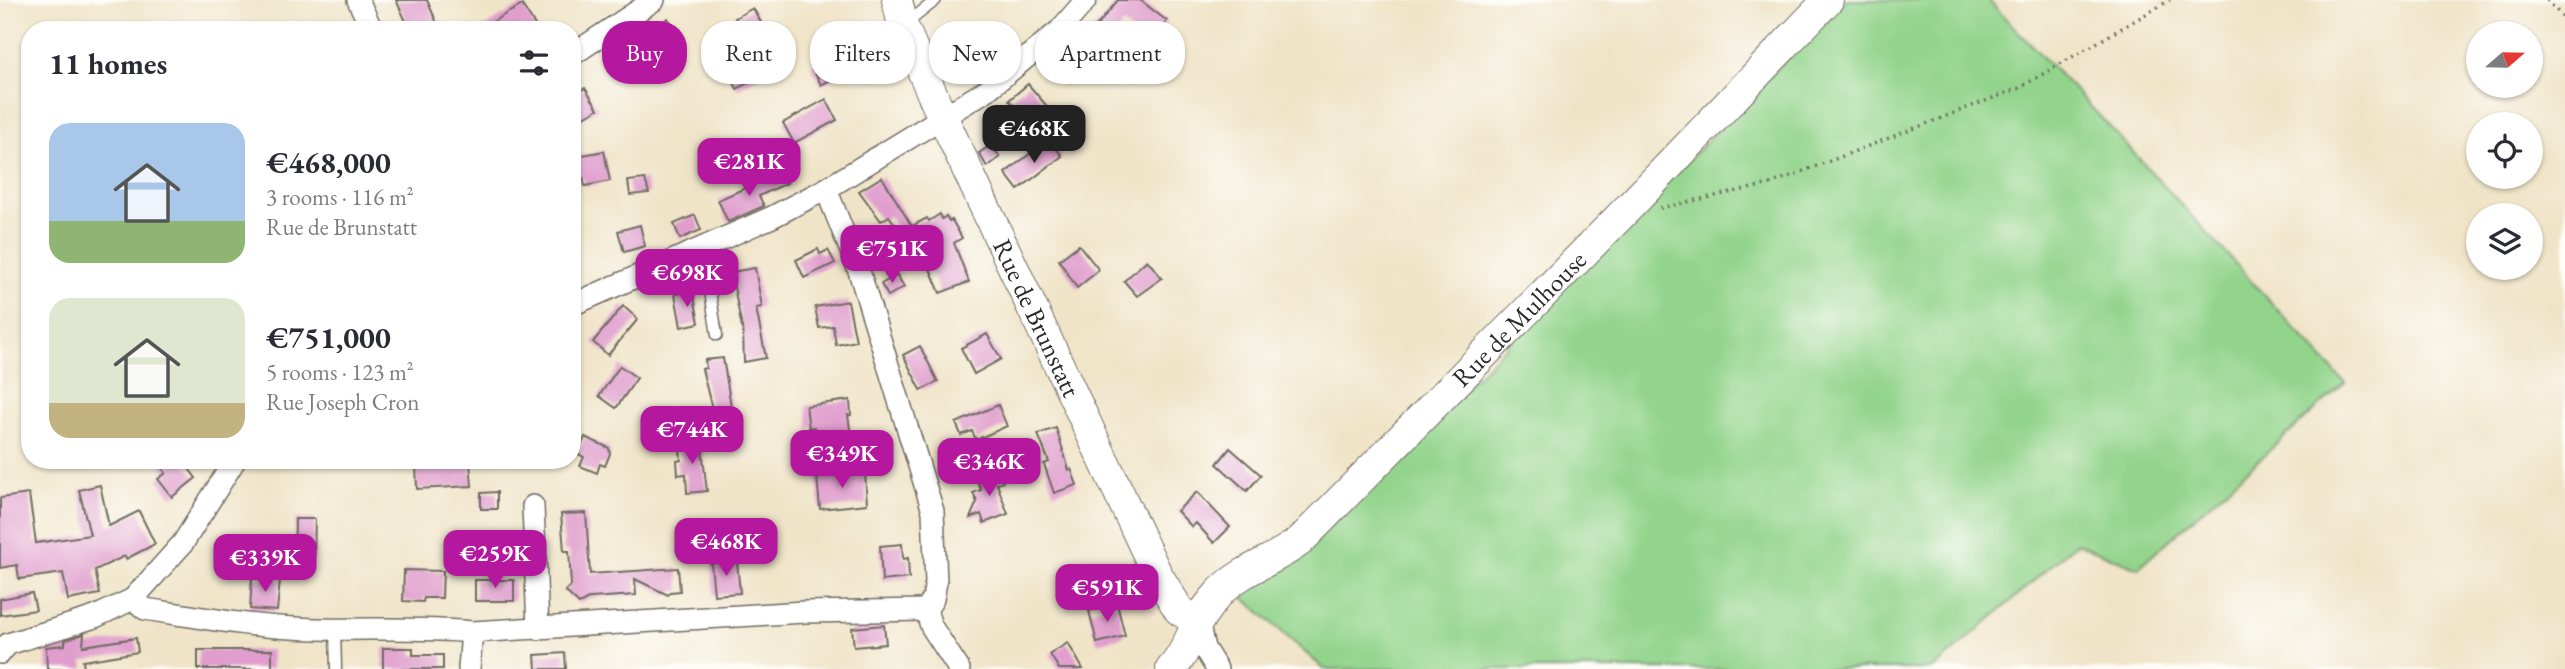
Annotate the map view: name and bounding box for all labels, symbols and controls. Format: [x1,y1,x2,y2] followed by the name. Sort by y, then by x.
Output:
[602,21,687,84] chip: Buy
[701,21,796,84] chip: Rent
[810,21,915,84] chip: Filters
[929,21,1021,84] chip: New
[1035,21,1185,84] chip: Apartment
[2466,21,2543,98] north arrow
[2466,21,2543,280] map controls
[49,44,167,83] text: 11 homes
[515,44,553,82] icon: filters
[985,106,1083,165] pin: €468K
[2466,112,2543,189] button: locate
[998,113,1070,143] text: €468K
[700,138,798,198] pin: €281K
[266,143,391,182] text: €468,000
[713,146,785,176] text: €281K
[105,151,189,235] icon: home
[266,182,414,212] text: 3 rooms · 116 m²
[2466,203,2543,280] button: layers
[266,212,417,242] text: Rue de Brunstatt
[843,226,941,285] pin: €751K
[856,233,928,263] text: €751K
[985,234,1089,403] street label: Rue de Brunstatt
[1444,243,1594,394] street label: Rue de Mulhouse
[638,250,736,309] pin: €698K
[651,257,723,287] text: €698K
[266,318,391,357] text: €751,000
[105,326,189,410] icon: home
[266,357,414,387] text: 5 rooms · 123 m²
[266,387,419,417] text: Rue Joseph Cron
[643,406,741,466] pin: €744K
[656,414,728,444] text: €744K
[793,430,891,490] pin: €349K
[806,438,878,468] text: €349K
[940,438,1038,498] pin: €346K
[953,446,1025,476] text: €346K
[677,518,775,578] pin: €468K
[690,526,762,556] text: €468K
[446,530,544,590] pin: €259K
[216,534,314,594] pin: €339K
[459,538,531,568] text: €259K
[229,542,301,572] text: €339K
[1058,564,1156,624] pin: €591K
[1071,572,1143,602] text: €591K

